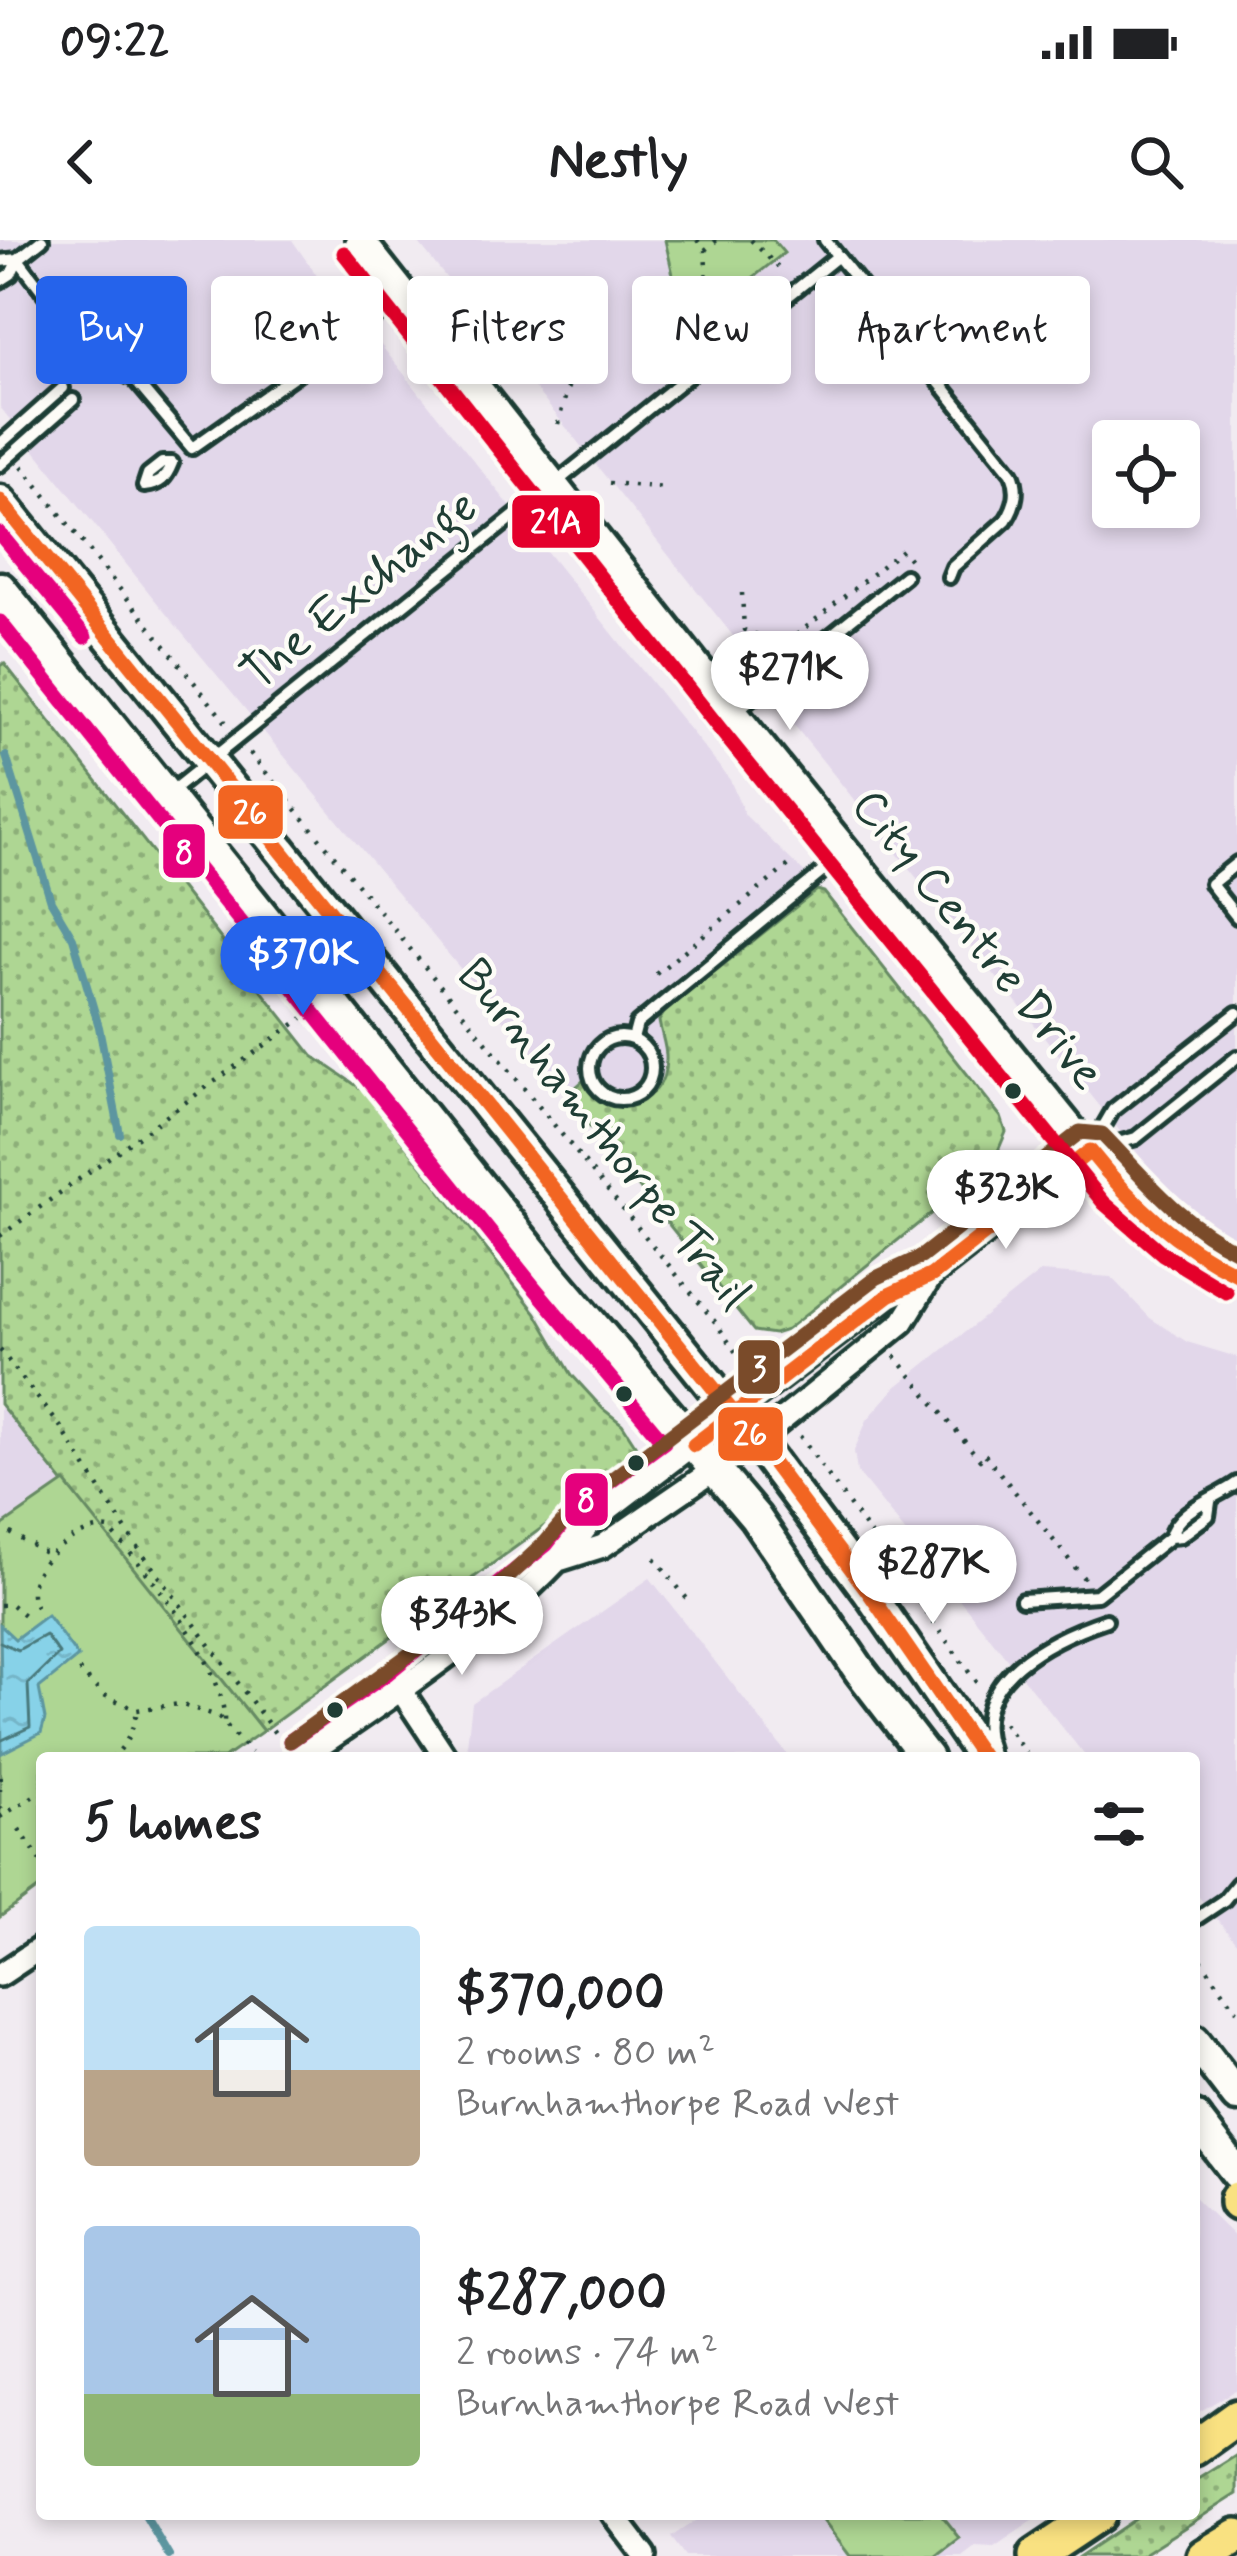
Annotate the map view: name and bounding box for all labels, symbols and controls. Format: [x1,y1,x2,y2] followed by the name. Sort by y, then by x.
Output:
[60,13,170,72] text: 09:22
[549,127,688,198] text: Nestly
[48,129,114,195] icon: back
[1123,129,1189,195] icon: search
[36,276,187,384] chip: Buy
[211,276,383,384] chip: Rent
[407,276,608,384] chip: Filters
[632,276,791,384] chip: New
[815,276,1090,384] chip: Apartment
[1092,420,1200,528] map controls
[1092,420,1200,528] button: locate
[229,476,495,710] street label: The Exchange
[510,493,602,550] line badge: 21A
[530,502,582,546] text: 21A
[706,631,874,733] pin: $271K
[738,644,842,695] text: $271K
[836,777,1118,1103] street label: City Centre Drive
[216,783,285,841] line badge: 26
[233,793,267,837] text: 26
[161,822,207,880] line badge: 8
[175,832,193,876] text: 8
[219,916,387,1018] pin: $370K
[247,929,359,980] text: $370K
[442,946,764,1324] street label: Burnhamthorpe Trail
[1002,1080,1024,1102] unlabelled marker
[922,1150,1090,1252] pin: $323K
[954,1163,1058,1214] text: $323K
[736,1338,782,1396] line badge: 3
[752,1348,767,1392] text: 3
[613,1383,635,1405] unlabelled marker
[716,1405,785,1463] line badge: 26
[733,1414,767,1458] text: 26
[625,1452,647,1474] unlabelled marker
[563,1471,610,1528] line badge: 8
[577,1480,595,1524] text: 8
[849,1525,1017,1627] pin: $287K
[877,1538,989,1589] text: $287K
[378,1576,546,1678] pin: $343K
[408,1589,516,1640] text: $343K
[324,1699,346,1721] unlabelled marker
[84,1791,262,1857] text: 5 homes
[1086,1791,1152,1857] icon: filters
[456,1962,665,2028] text: $370,000
[180,1974,324,2118] icon: home
[456,2028,715,2079] text: 2 rooms · 80 m²
[456,2079,899,2130] text: Burnhamthorpe Road West
[456,2262,667,2328] text: $287,000
[180,2274,324,2418] icon: home
[456,2328,718,2379] text: 2 rooms · 74 m²
[456,2379,899,2430] text: Burnhamthorpe Road West

